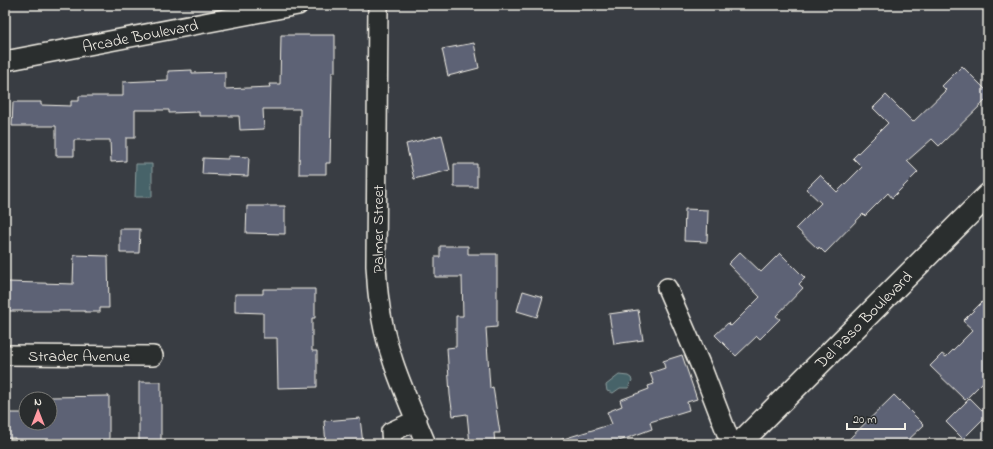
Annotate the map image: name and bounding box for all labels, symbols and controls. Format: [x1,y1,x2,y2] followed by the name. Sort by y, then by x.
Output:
[80,14,200,60] street label: Arcade Boulevard
[367,184,391,273] street label: Palmer Street
[809,266,919,376] street label: Del Paso Boulevard
[28,345,131,369] street label: Strader Avenue
[18,391,58,431] north arrow
[34,394,42,410] text: N
[847,405,905,431] scale bar
[853,411,876,429] text: 20 m

